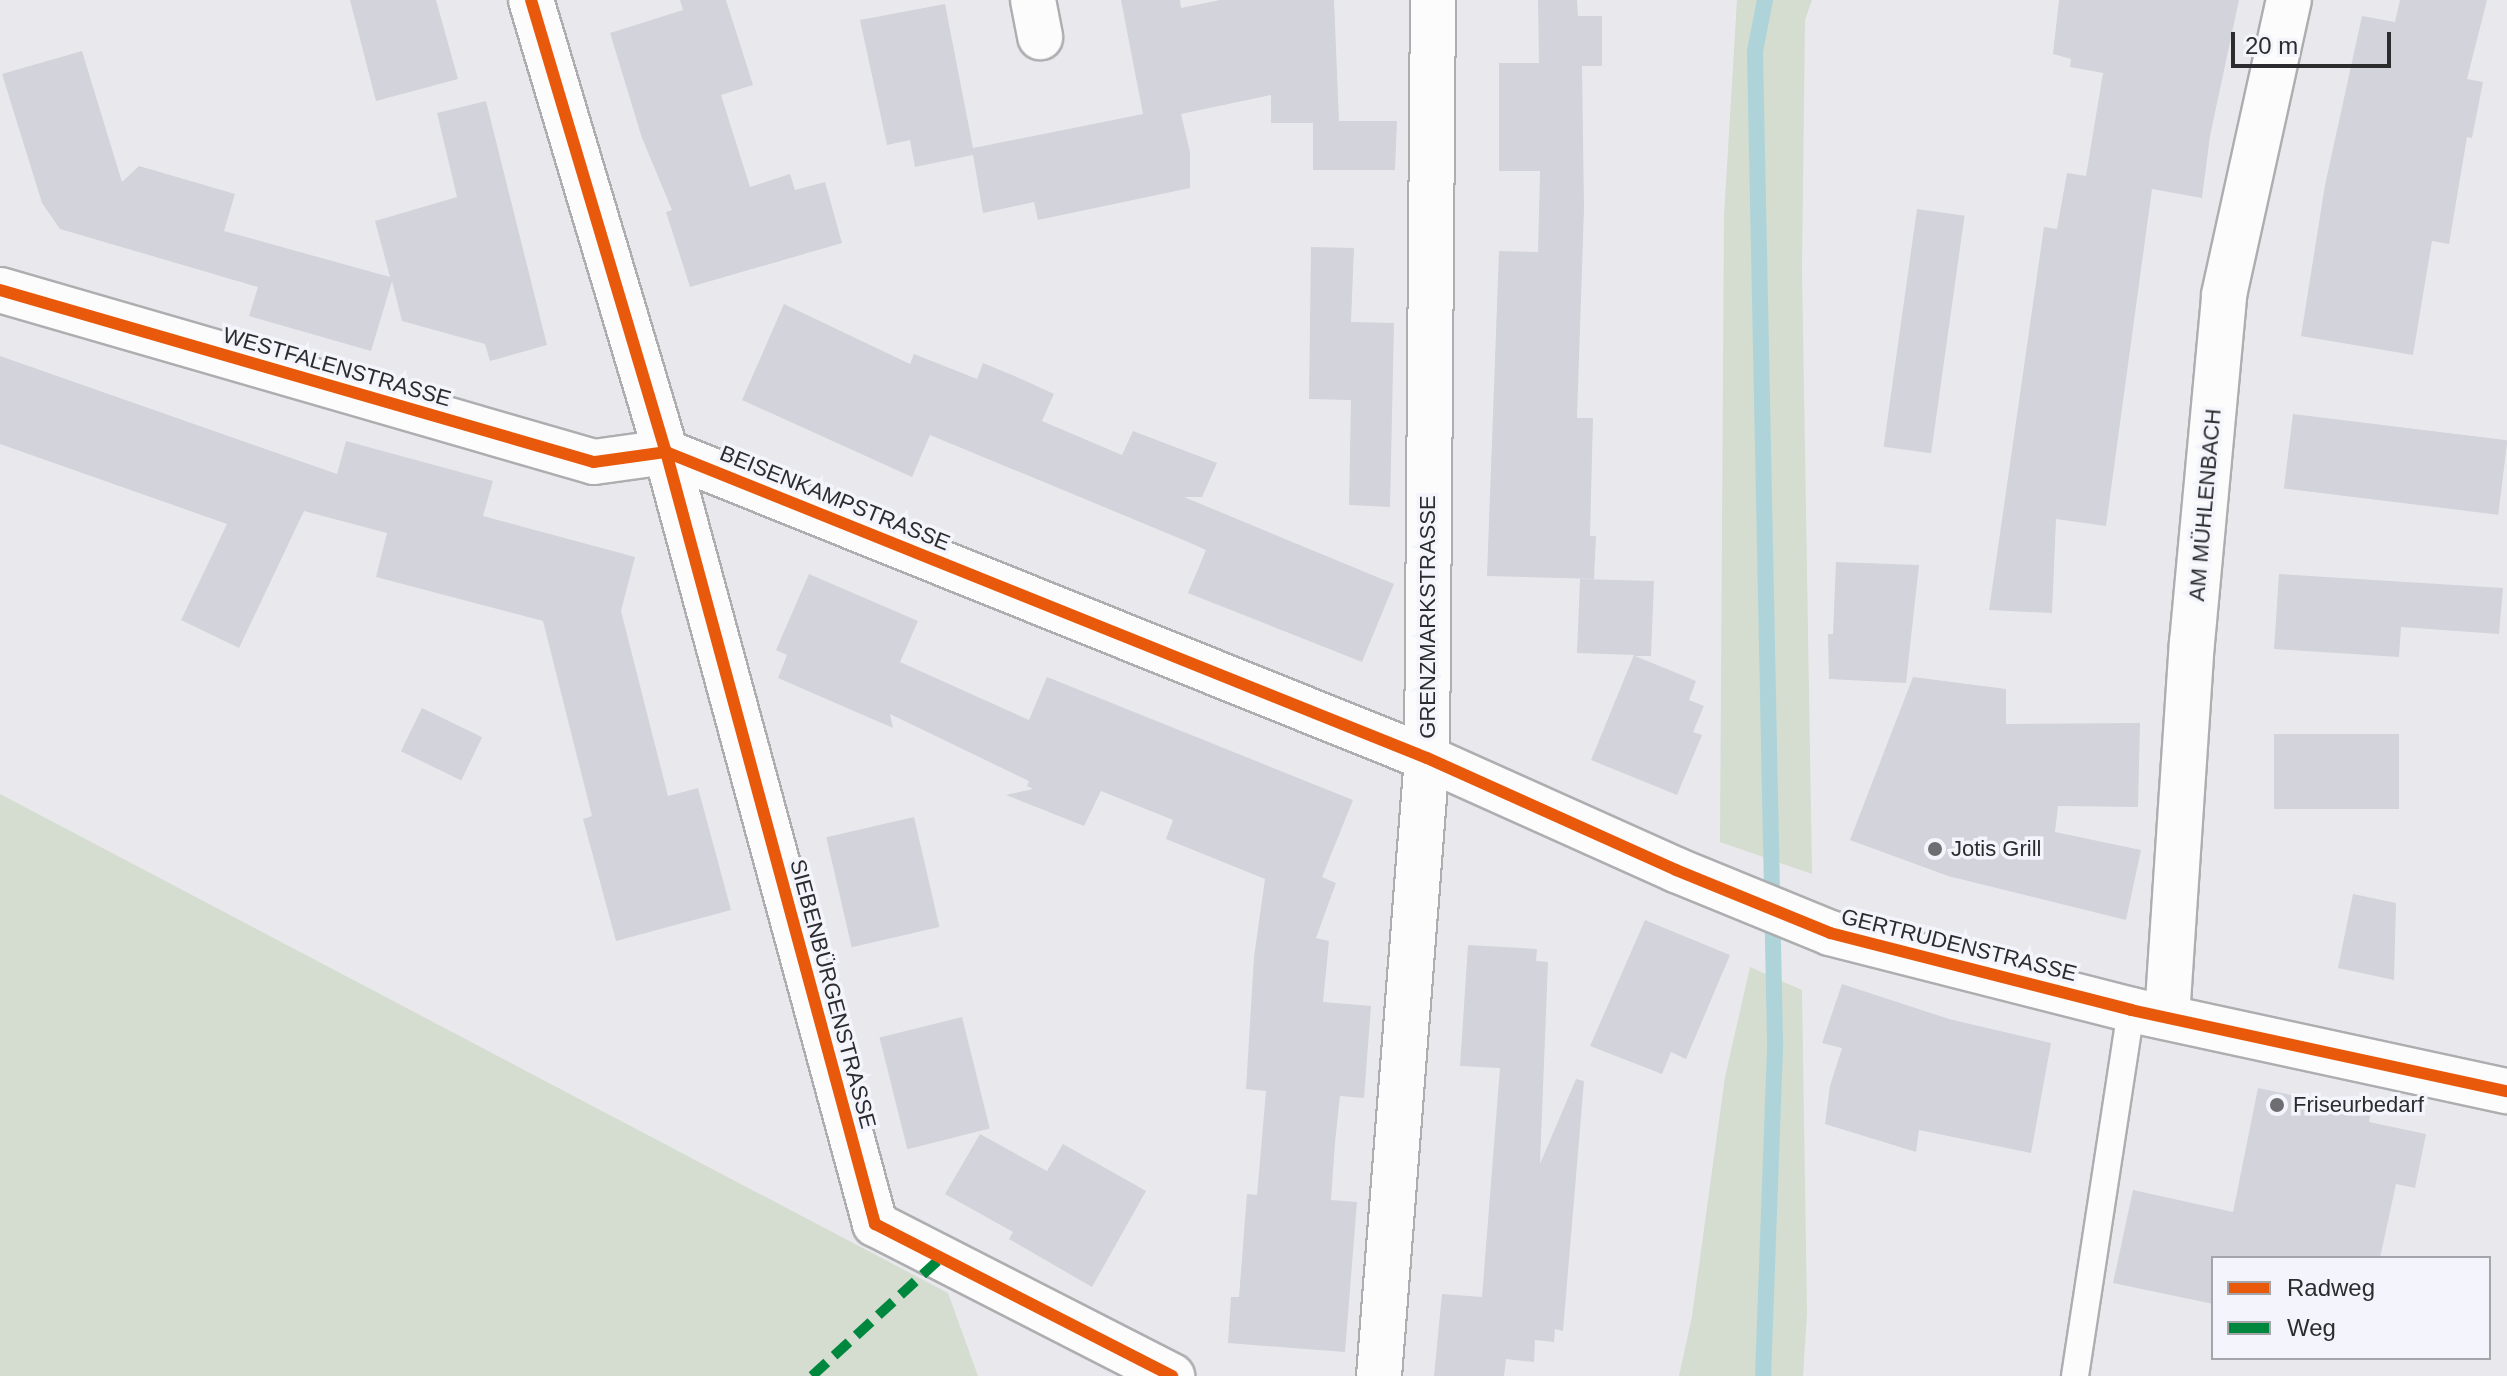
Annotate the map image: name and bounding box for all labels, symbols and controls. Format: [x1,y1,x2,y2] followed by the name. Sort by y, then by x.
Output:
[2235,16,2395,66] scale bar
[2245,32,2298,59] text: 20 m
[220,322,454,412] street label: WESTFALENSTRASSE
[2183,408,2227,602] street label: AM MÜHLENBACH
[716,440,954,556] street label: BEISENKAMPSTRASSE
[1415,495,1441,739] street label: GRENZMARKSTRASSE
[1951,836,2041,862] place label: Jotis Grill
[1926,840,1944,858] marker: Jotis Grill
[784,857,882,1131] street label: SIEBENBÜRGENSTRASSE
[1839,903,2079,987] street label: GERTRUDENSTRASSE
[2293,1092,2424,1118] place label: Friseurbedarf
[2268,1096,2286,1114] marker: Friseurbedarf
[2211,1256,2491,1360] legend
[2287,1274,2375,1301] text: Radweg
[2287,1314,2336,1341] text: Weg

